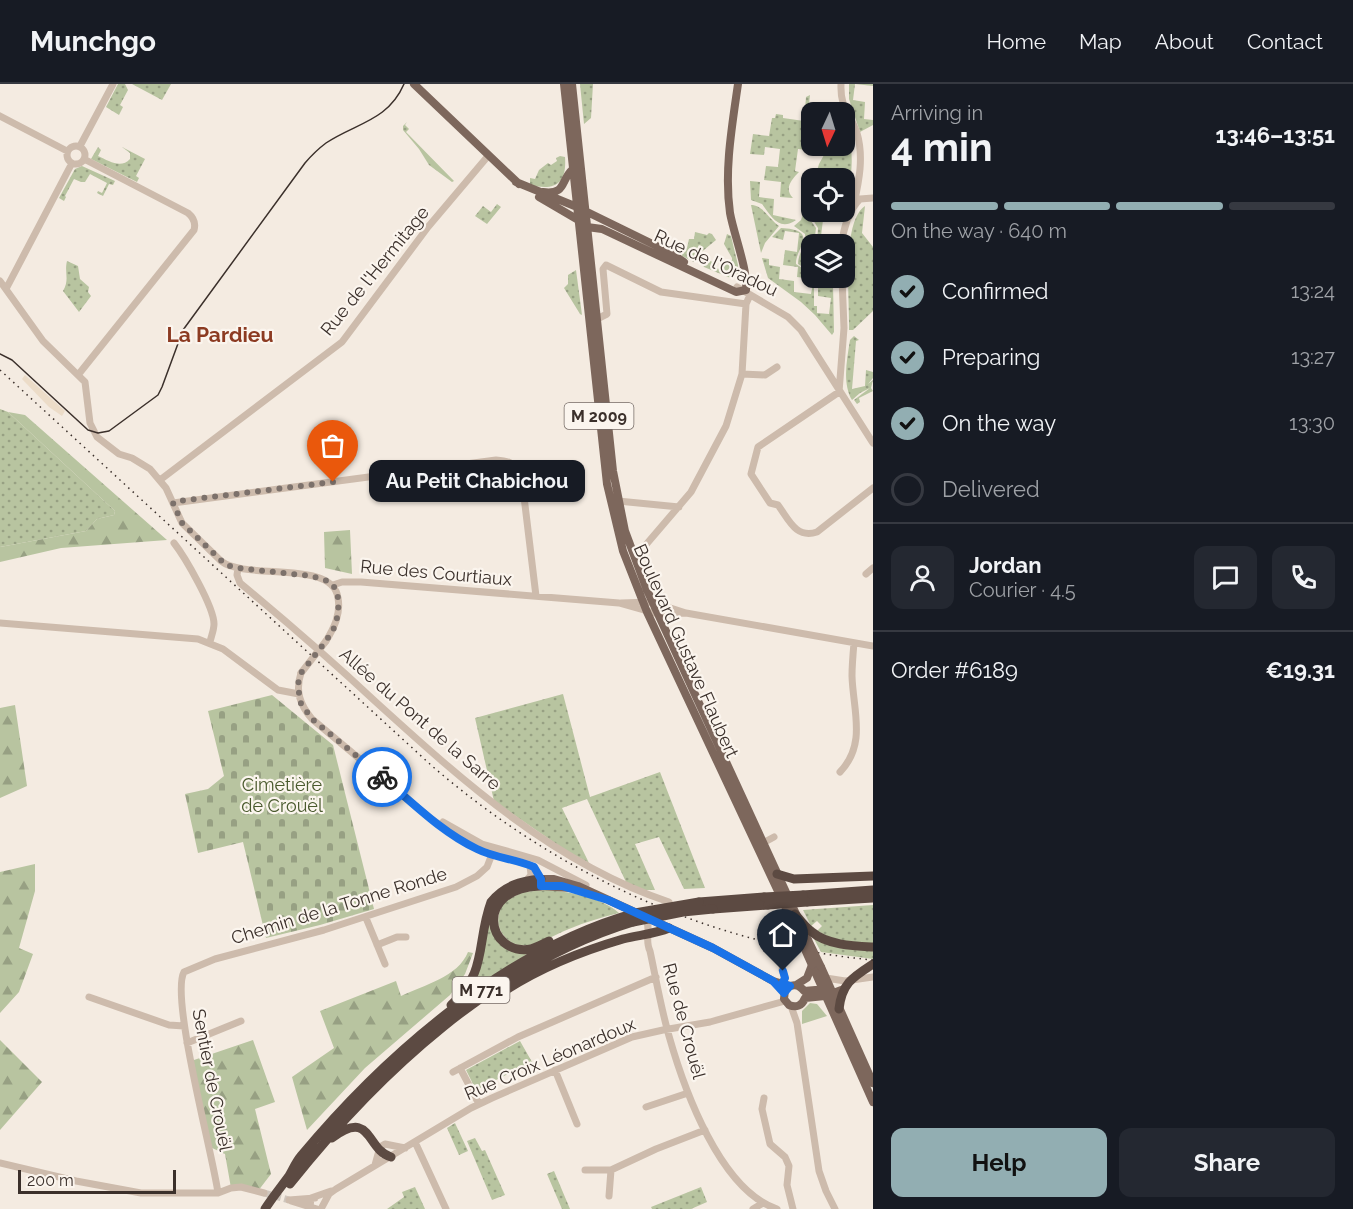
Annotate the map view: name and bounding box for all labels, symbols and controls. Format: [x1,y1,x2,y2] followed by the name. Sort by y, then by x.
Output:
[30,25,156,58] text: Munchgo
[987,29,1046,54] text: Home
[1079,29,1122,54] text: Map
[1155,29,1214,54] text: About
[1247,29,1323,54] text: Contact
[891,101,983,125] text: Arriving in
[801,102,855,156] north arrow
[801,102,855,288] map controls
[1216,122,1335,148] text: 13:46–13:51
[891,124,992,170] text: 4 min
[801,168,855,222] button: locate
[316,202,433,339] street label: Rue de l'Hermitage
[891,219,1067,243] text: On the way · 640 m
[651,225,781,300] street label: Rue de l'Oradou
[801,234,855,288] button: layers
[891,275,924,308] icon: check
[942,278,1049,304] text: Confirmed
[1291,279,1335,303] text: 13:24
[167,322,273,347] district label: La Pardieu
[891,341,924,374] icon: check
[942,344,1040,370] text: Preparing
[1291,345,1335,369] text: 13:27
[564,403,634,429] road number: M 2009
[891,407,924,440] icon: check
[942,410,1056,436] text: On the way
[1289,411,1335,435] text: 13:30
[307,420,358,482] pin
[316,429,349,462] icon: bag
[369,461,585,503] callout: Au Petit Chabichou
[386,469,568,493] text: Au Petit Chabichou
[942,476,1040,502] text: Delivered
[630,541,743,761] street label: Boulevard Gustave Flaubert
[891,546,954,609] button: person
[1194,546,1257,609] button: chat
[1272,546,1335,609] button: phone
[969,552,1041,578] text: Jordan
[359,555,513,590] street label: Rue des Courtiaux
[969,578,1076,602] text: Courier · 4.5
[336,643,505,794] street label: Allée du Pont de la Sarre
[891,657,1018,683] text: Order #6189
[1266,657,1335,683] text: €19.31
[352,747,412,807] courier
[366,761,399,794] icon: bike
[241,774,323,816] park label: Cimetière de Crouël
[229,863,450,948] street label: Chemin de la Tonne Ronde
[757,909,808,971] pin
[766,918,799,951] icon: home
[659,961,710,1081] street label: Rue de Crouël
[452,977,510,1003] road number: M 771
[188,1007,237,1153] street label: Sentier de Crouël
[461,1013,638,1104] street label: Rue Croix Léonardoux
[891,1128,1107,1197] button: Help
[1119,1128,1335,1197] button: Share
[18,1167,176,1194] scale bar
[27,1171,74,1190] text: 200 m

